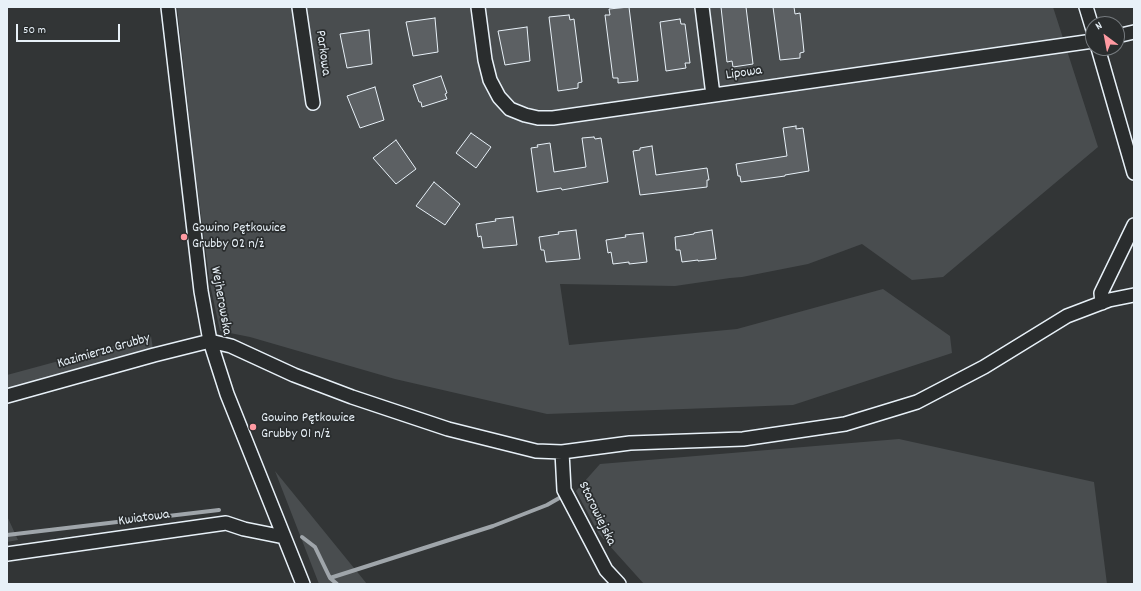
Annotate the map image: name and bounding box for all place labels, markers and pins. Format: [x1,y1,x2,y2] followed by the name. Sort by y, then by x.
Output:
[192,221,286,254] place label: Gowino Pętkowice Grubby 02 n/ż
[179,232,189,242] marker: Gowino Pętkowice Grubby 02 n/ż
[261,411,355,444] place label: Gowino Pętkowice Grubby 01 n/ż
[248,422,258,432] marker: Gowino Pętkowice Grubby 01 n/ż

